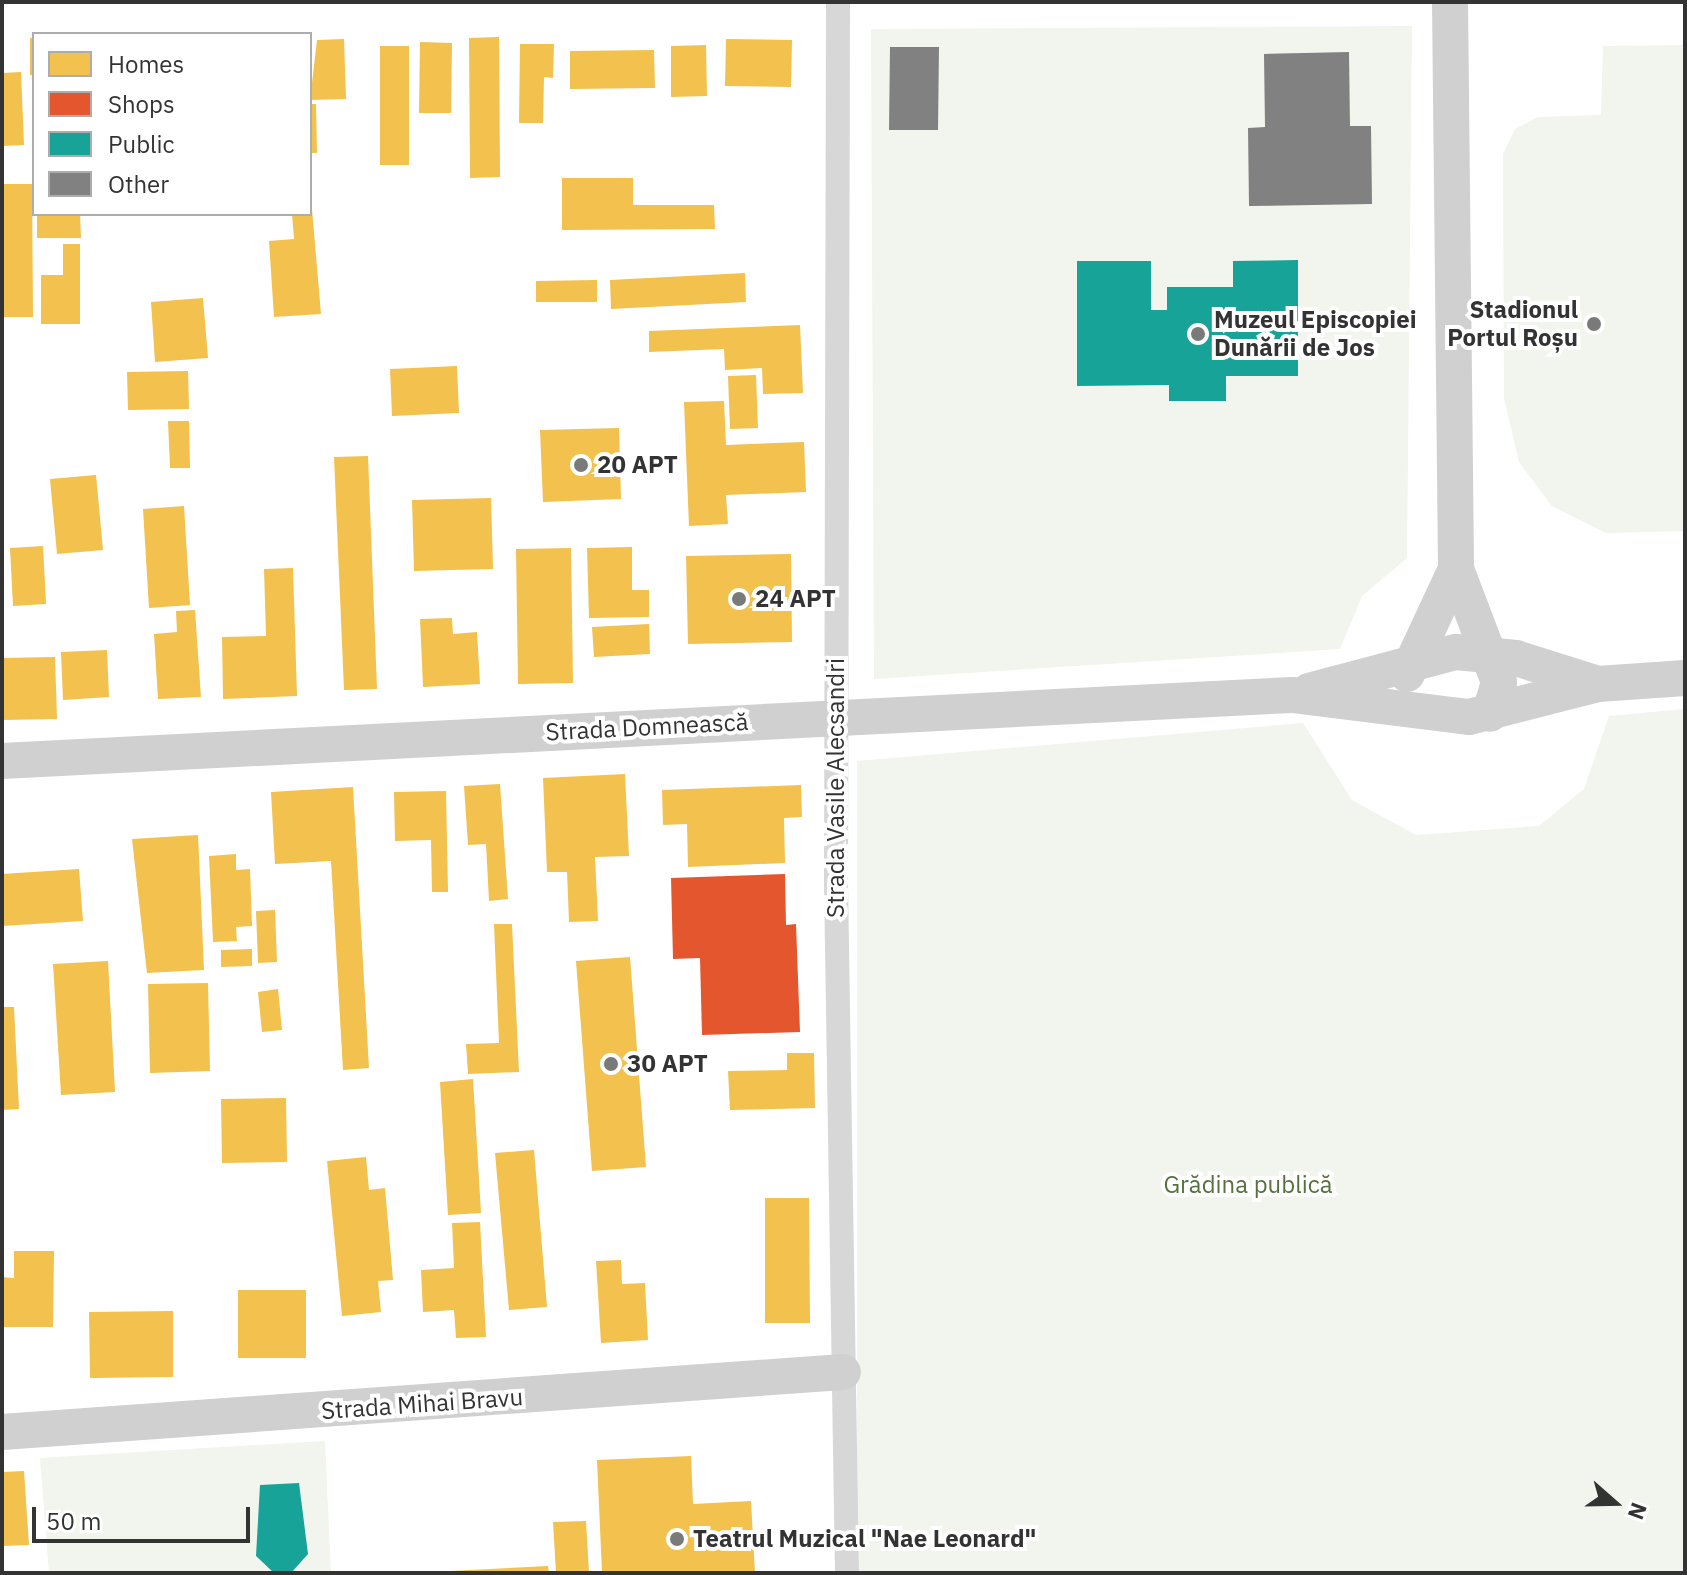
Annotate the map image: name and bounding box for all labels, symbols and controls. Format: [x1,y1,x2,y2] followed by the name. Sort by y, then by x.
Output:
[32,32,312,216] legend
[108,48,184,80] text: Homes
[108,88,175,120] text: Shops
[108,128,175,160] text: Public
[108,168,169,200] text: Other
[1447,296,1578,352] place label: Stadionul Portul Roșu
[1214,306,1417,362] place label: Muzeul Episcopiei Dunării de Jos
[1585,315,1603,333] marker: Stadionul Portul Roșu
[1189,325,1207,343] marker: Muzeul Episcopiei Dunării de Jos
[597,451,678,479] place label: 20 APT
[572,456,590,474] marker: 20 APT
[755,585,836,613] place label: 24 APT
[730,590,748,608] marker: 24 APT
[822,658,850,918] street label: Strada Vasile Alecsandri
[545,707,749,747] street label: Strada Domnească
[627,1050,708,1078] place label: 30 APT
[602,1055,620,1073] marker: 30 APT
[1163,1171,1333,1199] park label: Grădina publică
[320,1383,524,1425] street label: Strada Mihai Bravu
[1575,1463,1655,1543] north arrow
[36,1491,254,1541] scale bar
[1622,1499,1654,1524] text: N
[46,1505,101,1537] text: 50 m
[693,1525,1036,1553] place label: Teatrul Muzical "Nae Leonard"
[668,1530,686,1548] marker: Teatrul Muzical "Nae Leonard"

